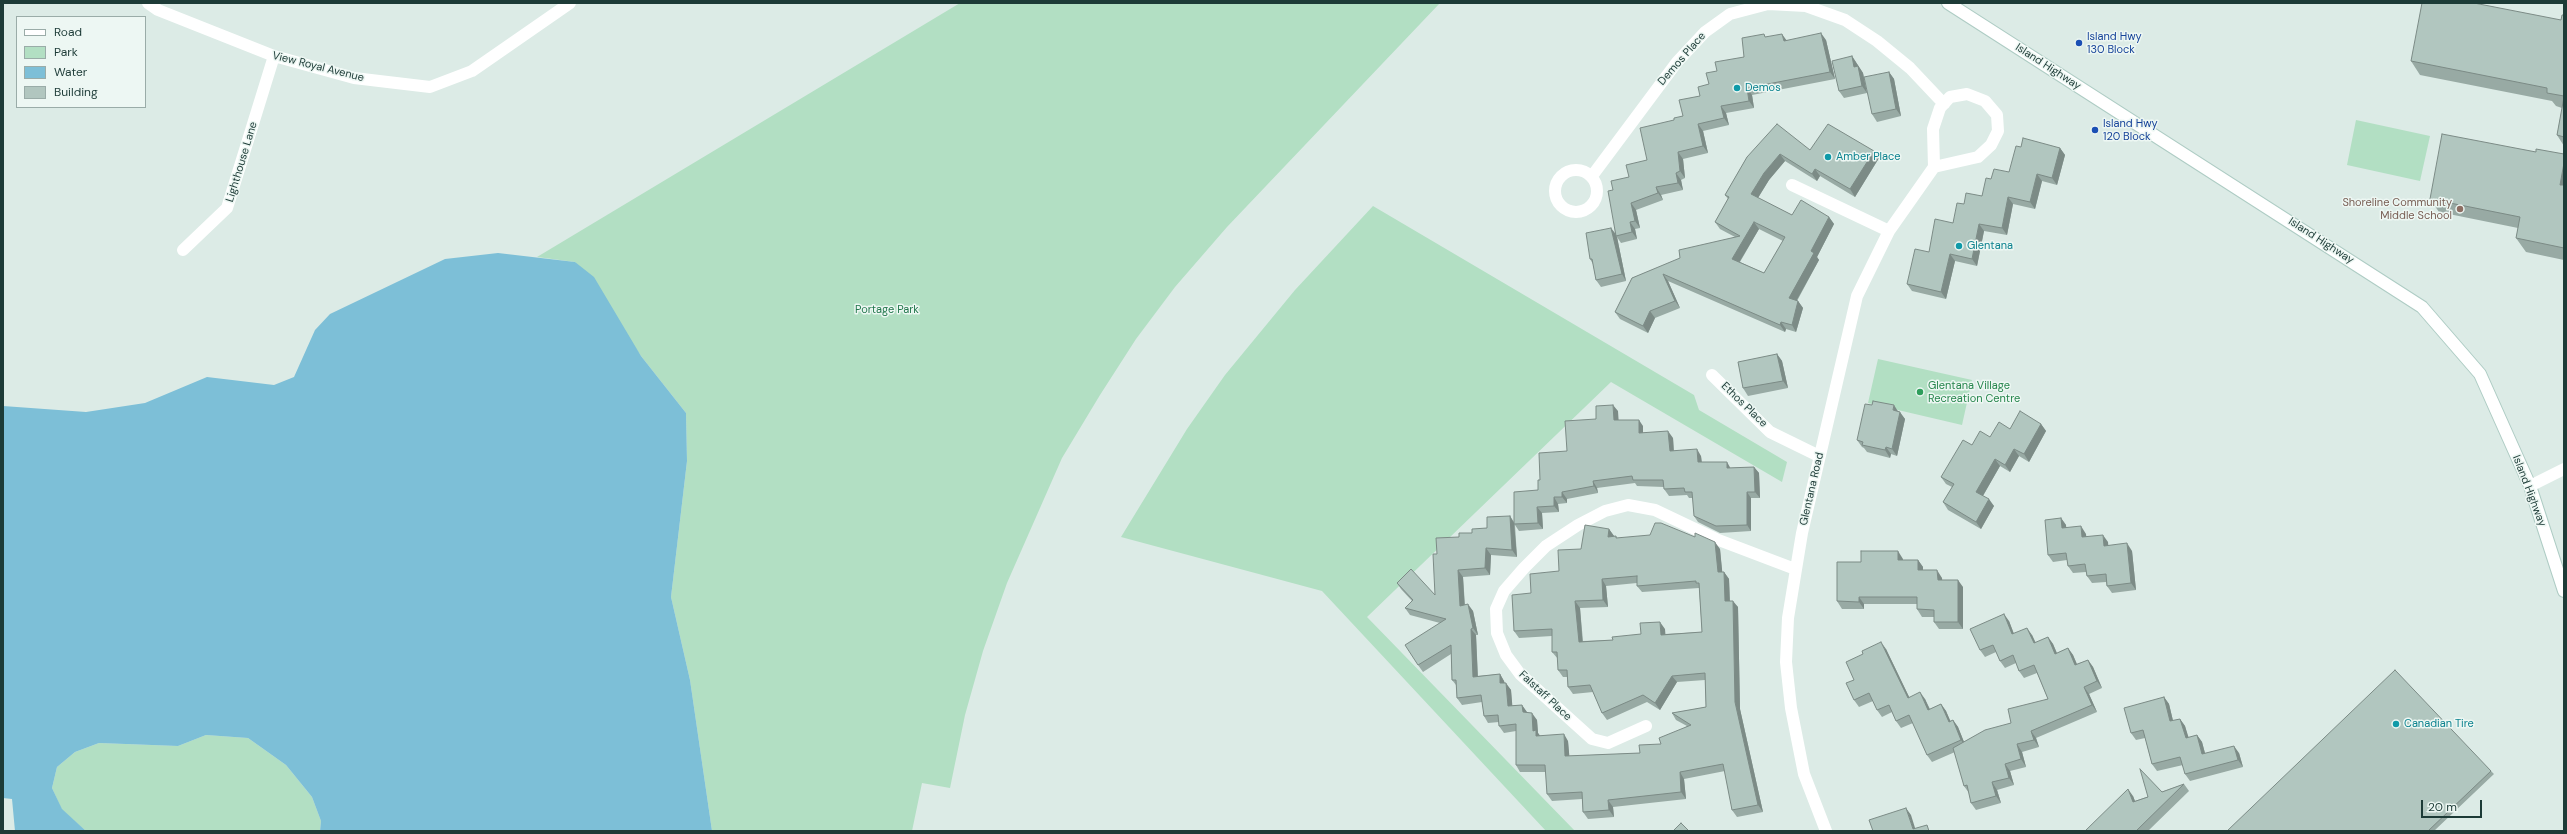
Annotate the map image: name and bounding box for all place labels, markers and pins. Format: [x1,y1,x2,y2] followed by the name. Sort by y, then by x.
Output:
[2087,30,2142,56] place label: Island Hwy 130 Block
[2074,38,2084,48] marker: Island Hwy 130 Block
[1745,81,1781,95] place label: Demos
[1732,83,1742,93] marker: Demos
[2103,117,2158,143] place label: Island Hwy 120 Block
[2090,125,2100,135] marker: Island Hwy 120 Block
[1836,150,1901,164] place label: Amber Place
[1823,152,1833,162] marker: Amber Place
[2342,196,2452,222] place label: Shoreline Community Middle School
[2455,204,2465,214] marker: Shoreline Community Middle School
[1967,239,2013,253] place label: Glentana
[1954,241,1964,251] marker: Glentana
[1928,379,2020,405] place label: Glentana Village Recreation Centre
[1915,387,1925,397] marker: Glentana Village Recreation Centre
[2404,717,2474,731] place label: Canadian Tire
[2391,719,2401,729] marker: Canadian Tire

